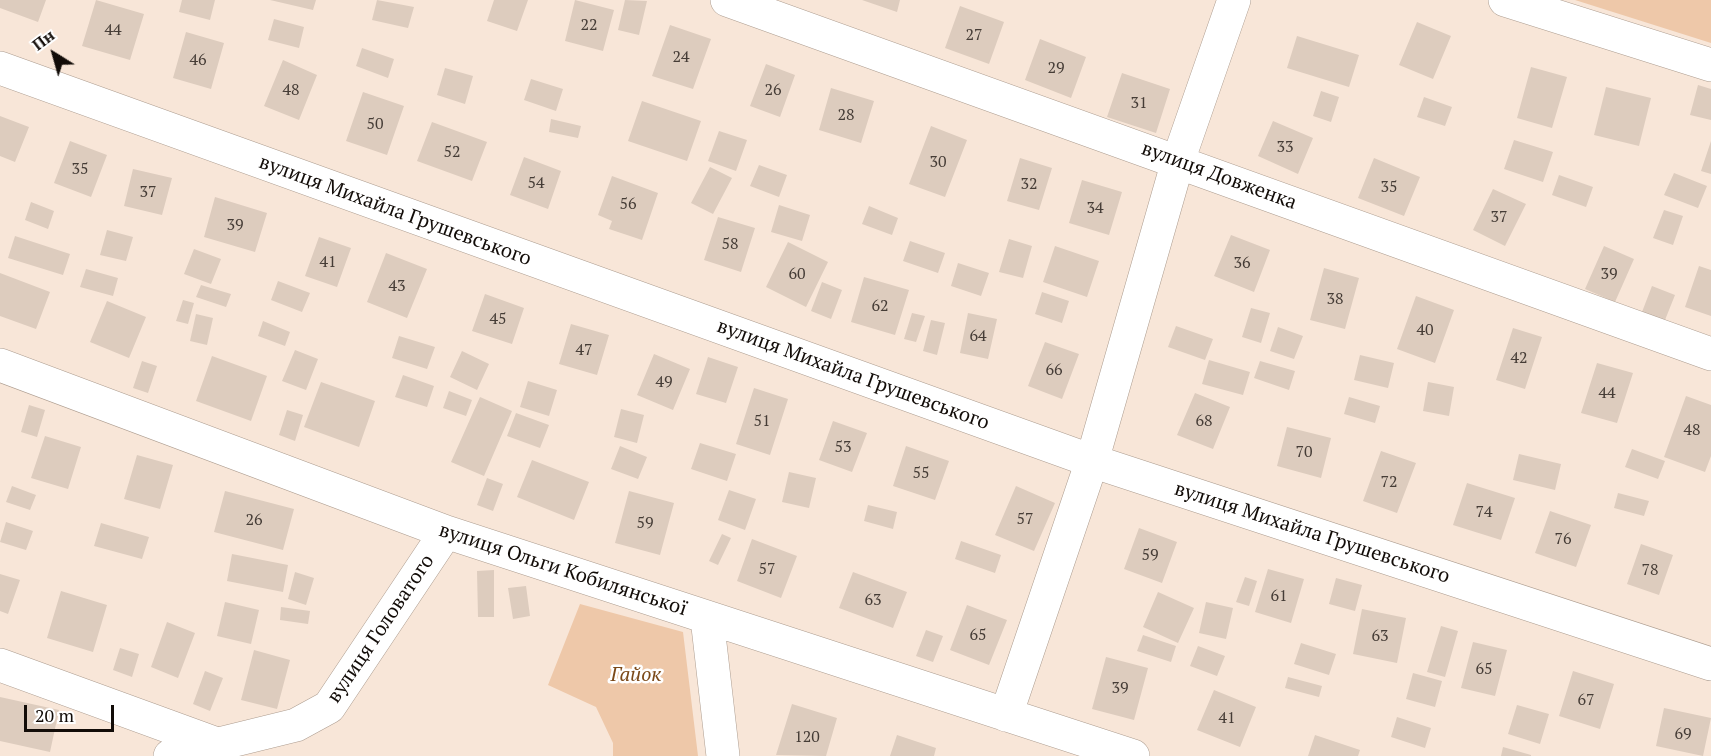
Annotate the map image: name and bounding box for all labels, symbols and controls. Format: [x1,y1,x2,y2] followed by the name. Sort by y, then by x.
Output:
[580,15,598,35] house number: 22
[104,20,122,40] house number: 44
[24,24,84,84] north arrow
[27,24,59,55] text: Пн
[965,25,983,45] house number: 27
[672,47,690,67] house number: 24
[189,50,207,70] house number: 46
[1047,58,1065,78] house number: 29
[282,80,300,100] house number: 48
[764,80,782,100] house number: 26
[1130,93,1148,113] house number: 31
[837,105,855,125] house number: 28
[366,114,384,134] house number: 50
[1138,137,1300,215] street label: вулиця Довженка
[1276,137,1294,157] house number: 33
[443,142,461,162] house number: 52
[256,150,534,272] street label: вулиця Михайла Грушевського
[929,152,947,172] house number: 30
[71,159,89,179] house number: 35
[527,173,545,193] house number: 54
[1020,174,1038,194] house number: 32
[1380,177,1398,197] house number: 35
[139,182,157,202] house number: 37
[619,194,637,214] house number: 56
[1086,198,1104,218] house number: 34
[1490,207,1508,227] house number: 37
[226,215,244,235] house number: 39
[721,234,739,254] house number: 58
[319,252,337,272] house number: 41
[1233,253,1251,273] house number: 36
[788,264,806,284] house number: 60
[1600,264,1618,284] house number: 39
[388,276,406,296] house number: 43
[1326,289,1344,309] house number: 38
[871,296,889,316] house number: 62
[489,309,507,329] house number: 45
[714,314,992,436] street label: вулиця Михайла Грушевського
[1416,320,1434,340] house number: 40
[969,326,987,346] house number: 64
[575,340,593,360] house number: 47
[1510,348,1528,368] house number: 42
[1045,360,1063,380] house number: 66
[655,372,673,392] house number: 49
[1598,383,1616,403] house number: 44
[753,411,771,431] house number: 51
[1195,411,1213,431] house number: 68
[1683,420,1701,440] house number: 48
[834,437,852,457] house number: 53
[1295,442,1313,462] house number: 70
[912,463,930,483] house number: 55
[1380,472,1398,492] house number: 72
[1171,477,1453,589] street label: вулиця Михайла Грушевського
[1475,502,1493,522] house number: 74
[1016,509,1034,529] house number: 57
[245,510,263,530] house number: 26
[636,513,654,533] house number: 59
[436,518,690,622] street label: вулиця Ольги Кобилянської
[1554,529,1572,549] house number: 76
[1141,545,1159,565] house number: 59
[322,550,440,708] street label: вулиця Головатого
[758,559,776,579] house number: 57
[1641,560,1659,580] house number: 78
[1270,586,1288,606] house number: 61
[864,590,882,610] house number: 63
[969,625,987,645] house number: 65
[1371,626,1389,646] house number: 63
[1475,659,1493,679] house number: 65
[610,663,662,687] park label: Гайок
[1111,678,1129,698] house number: 39
[1577,690,1595,710] house number: 67
[27,693,117,731] scale bar
[35,703,74,727] text: 20 m
[1218,708,1236,728] house number: 41
[1674,724,1692,744] house number: 69
[794,727,820,747] house number: 120

